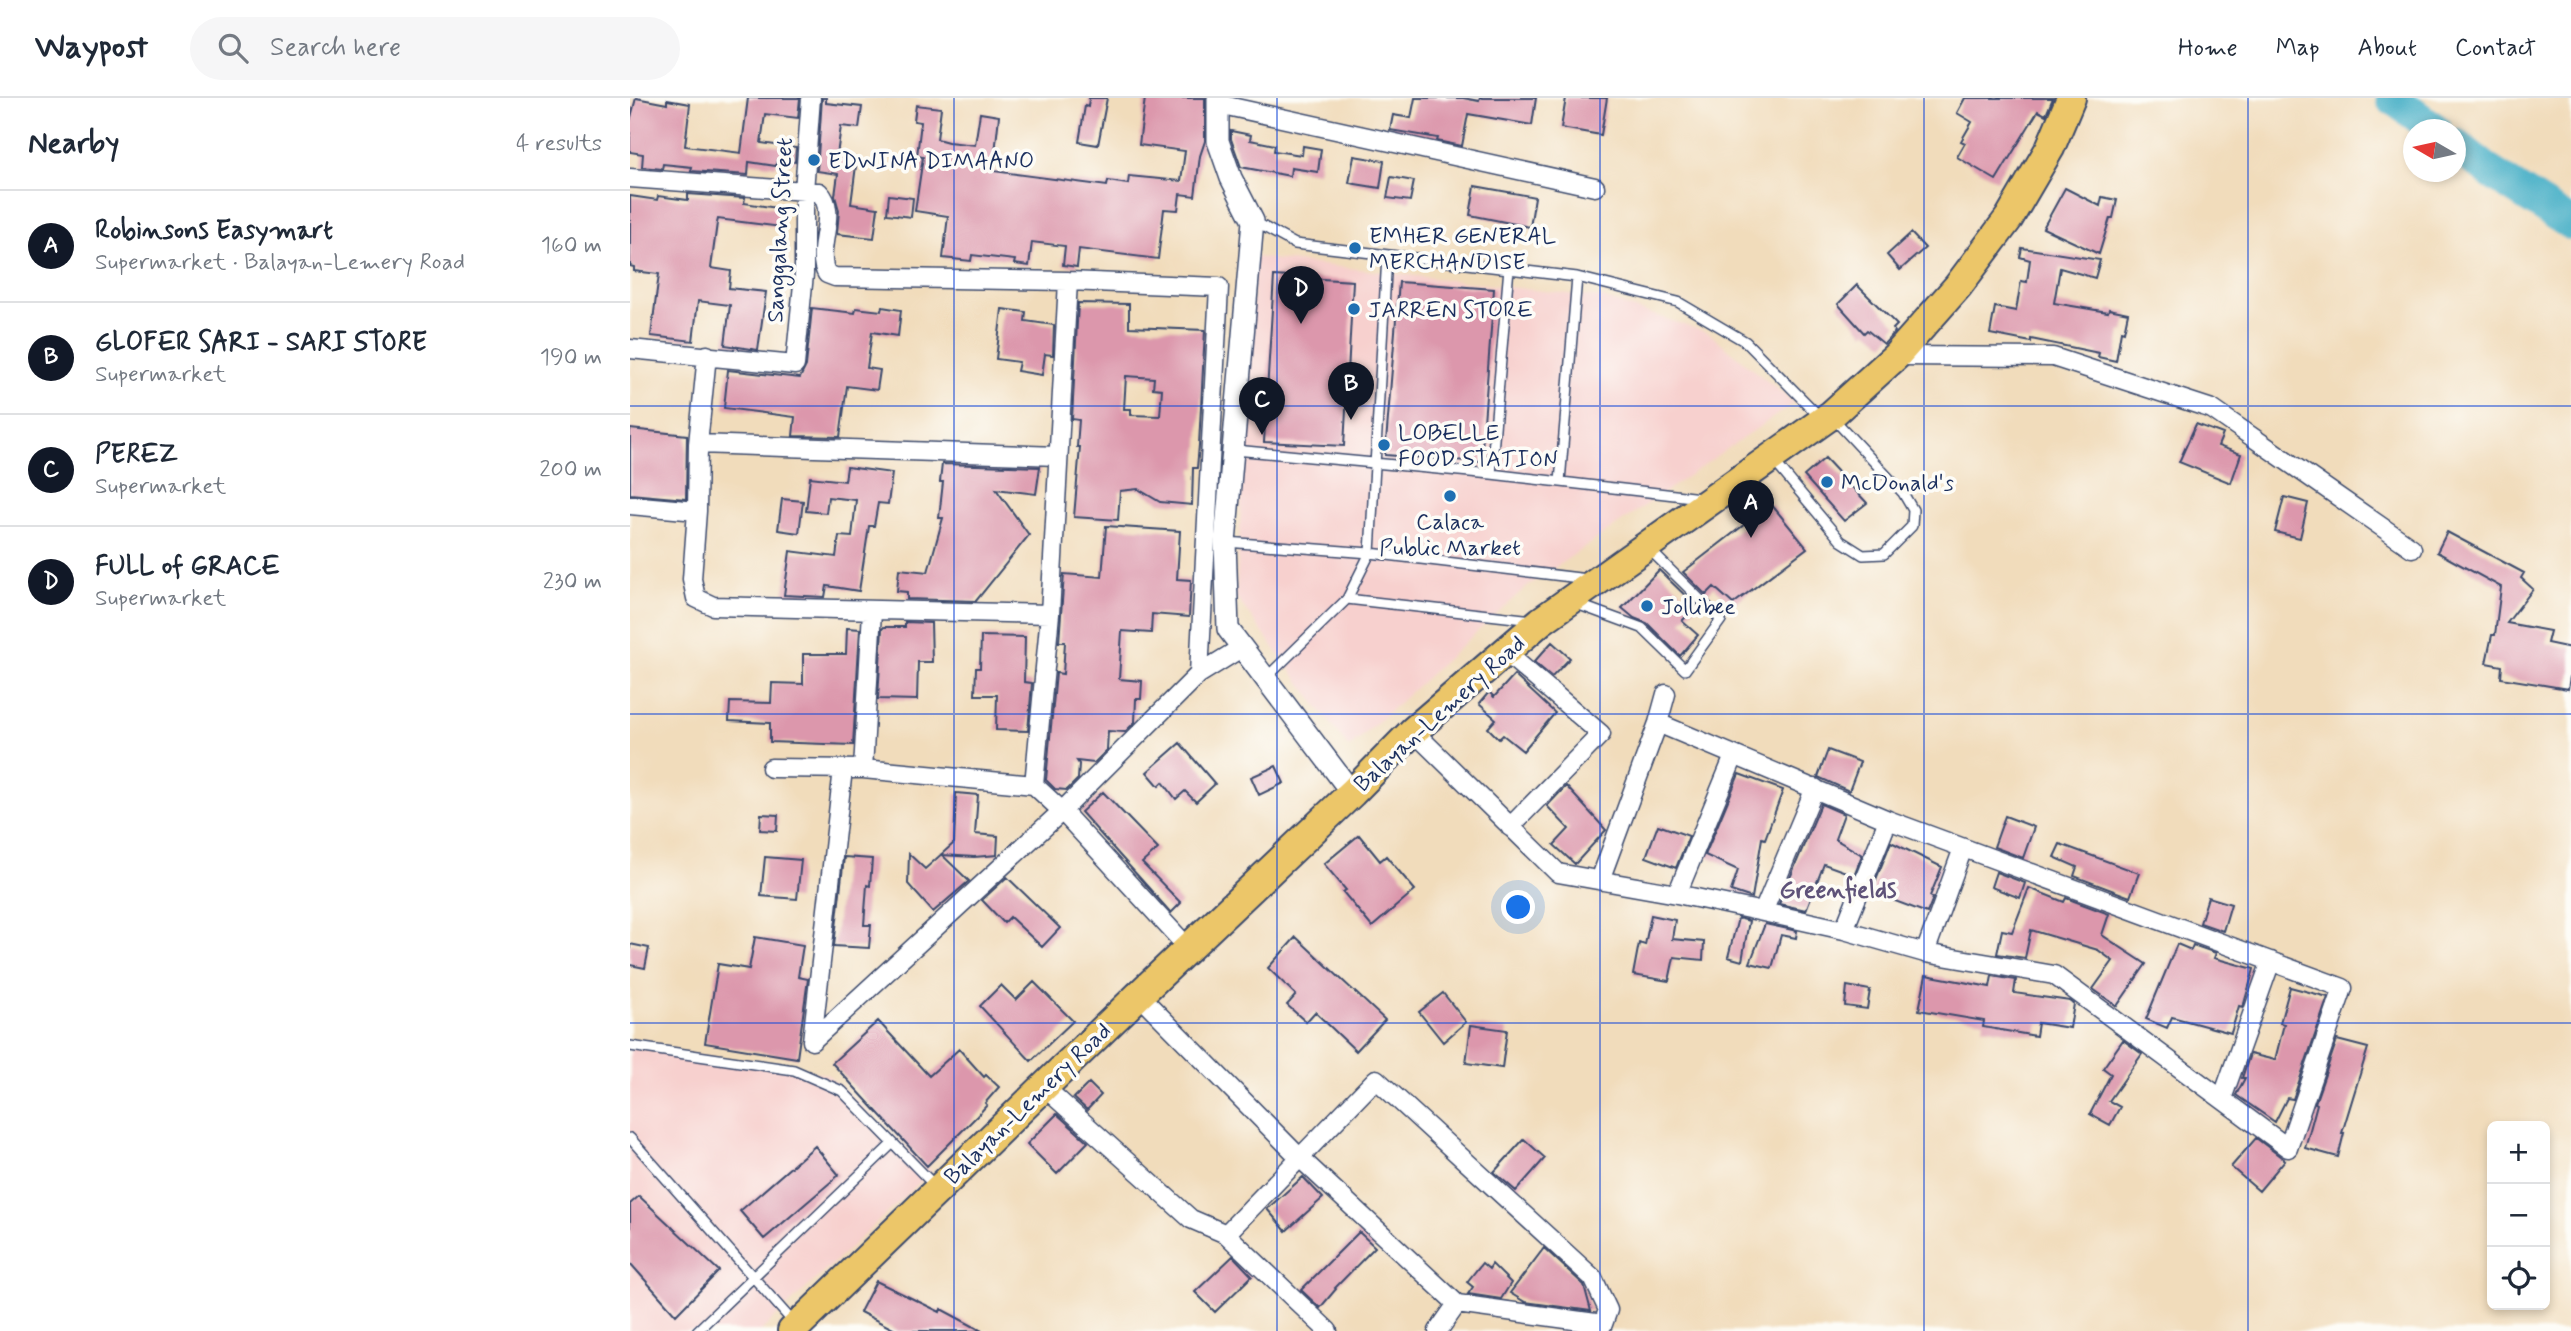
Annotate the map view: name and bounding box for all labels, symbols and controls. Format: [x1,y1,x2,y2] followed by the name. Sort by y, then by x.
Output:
[190,17,680,80] search box
[35,26,148,70] text: Waypost
[214,29,252,67] icon: search
[270,31,401,65] text: Search here
[2178,33,2238,64] text: Home
[2276,33,2320,64] text: Map
[2358,33,2417,64] text: About
[2455,33,2536,64] text: Contact
[2403,119,2466,182] north arrow
[28,124,119,163] text: Nearby
[516,129,602,159] text: 4 results
[761,137,803,324] street label: Sanggalang Street
[828,147,1034,177] place label: EDWINA DIMAANO
[806,152,822,168] marker: EDWINA DIMAANO
[95,214,333,248] text: Robinsons Easymart
[1369,222,1556,278] place label: EMHER GENERAL MERCHANDISE
[43,231,59,261] text: A
[541,231,602,261] text: 160 m
[1347,240,1363,256] marker: EMHER GENERAL MERCHANDISE
[95,248,465,278] text: Supermarket · Balayan-Lemery Road
[1278,266,1324,324] pin: D
[1368,296,1533,326] place label: JARREN STORE
[1346,301,1362,317] marker: JARREN STORE
[95,326,427,360] text: GLOFER SARI - SARI STORE
[44,343,58,373] text: B
[540,343,602,373] text: 190 m
[95,360,226,390] text: Supermarket
[1328,362,1374,420] pin: B
[1239,377,1285,435] pin: C
[1398,419,1558,475] place label: LOBELLE FOOD STATION
[1376,437,1392,453] marker: LOBELLE FOOD STATION
[95,438,178,472] text: PEREZ
[43,455,59,485] text: C
[539,455,602,485] text: 200 m
[1841,469,1954,499] place label: McDonald's
[95,472,226,502] text: Supermarket
[1819,474,1835,490] marker: McDonald's
[1728,480,1774,538] pin: A
[1442,488,1458,504] marker: Calaca Public Market
[1379,508,1521,564] place label: Calaca Public Market
[95,550,280,584] text: FULL of GRACE
[43,567,59,597] text: D
[543,567,602,597] text: 230 m
[95,584,226,614] text: Supermarket
[1661,593,1736,623] place label: Jollibee
[1639,598,1655,614] marker: Jollibee
[1348,629,1532,800] street label: Balayan-Lemery Road
[1780,875,1897,906] district label: Greenfields
[1501,890,1535,924] your location
[938,1017,1118,1192] street label: Balayan-Lemery Road
[2487,1121,2550,1310] map controls
[2487,1121,2550,1184] button: +
[2487,1184,2550,1247] button: −
[2487,1247,2550,1310] button: locate

